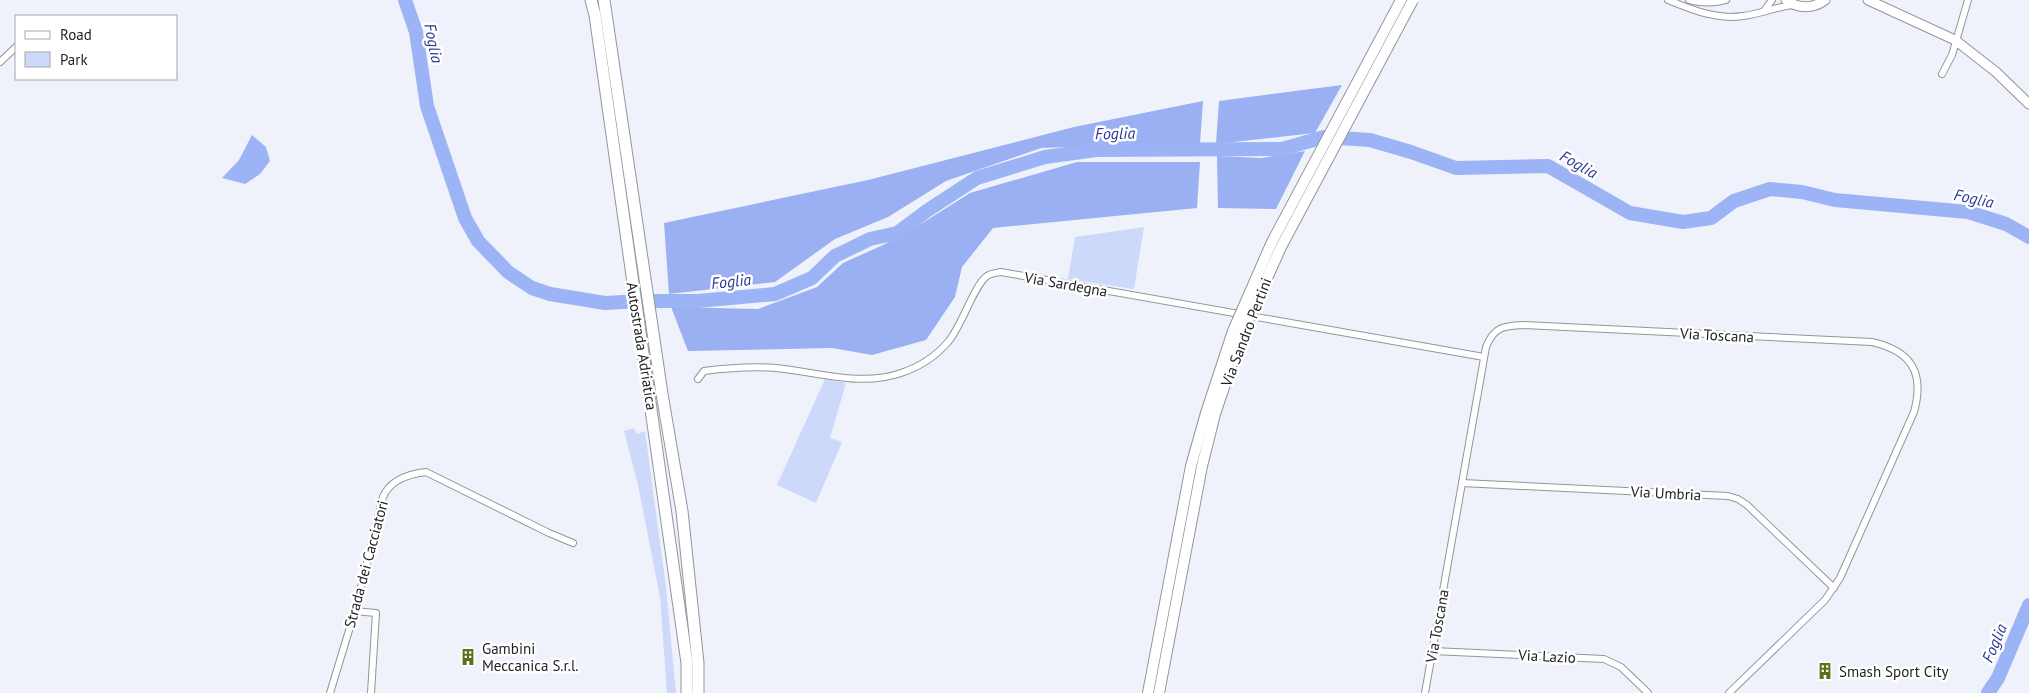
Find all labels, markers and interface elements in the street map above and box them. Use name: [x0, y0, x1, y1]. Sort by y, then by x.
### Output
legend: [15, 15, 178, 80]
water label: Foglia: [420, 21, 448, 65]
text: Road: [60, 25, 92, 44]
text: Park: [60, 50, 88, 69]
water label: Foglia: [1095, 123, 1135, 143]
water label: Foglia: [1557, 146, 1602, 183]
water label: Foglia: [1952, 184, 1996, 212]
street label: Via Sardegna: [1022, 267, 1109, 301]
water label: Foglia: [710, 269, 752, 293]
street label: Via Sandro Pertini: [1216, 275, 1276, 390]
street label: Autostrada Adriatica: [622, 281, 662, 411]
street label: Via Toscana: [1678, 324, 1755, 346]
street label: Via Umbria: [1629, 482, 1702, 504]
street label: Strada dei Cacciatori: [340, 498, 392, 630]
street label: Via Toscana: [1421, 588, 1453, 665]
water label: Foglia: [1977, 620, 2011, 665]
place label: Gambini Meccanica S.r.l.: [482, 639, 579, 675]
street label: Via Lazio: [1517, 645, 1576, 667]
building icon: Gambini Meccanica S.r.l.: [458, 647, 478, 667]
building icon: Smash Sport City: [1815, 661, 1835, 681]
place label: Smash Sport City: [1839, 662, 1949, 681]

